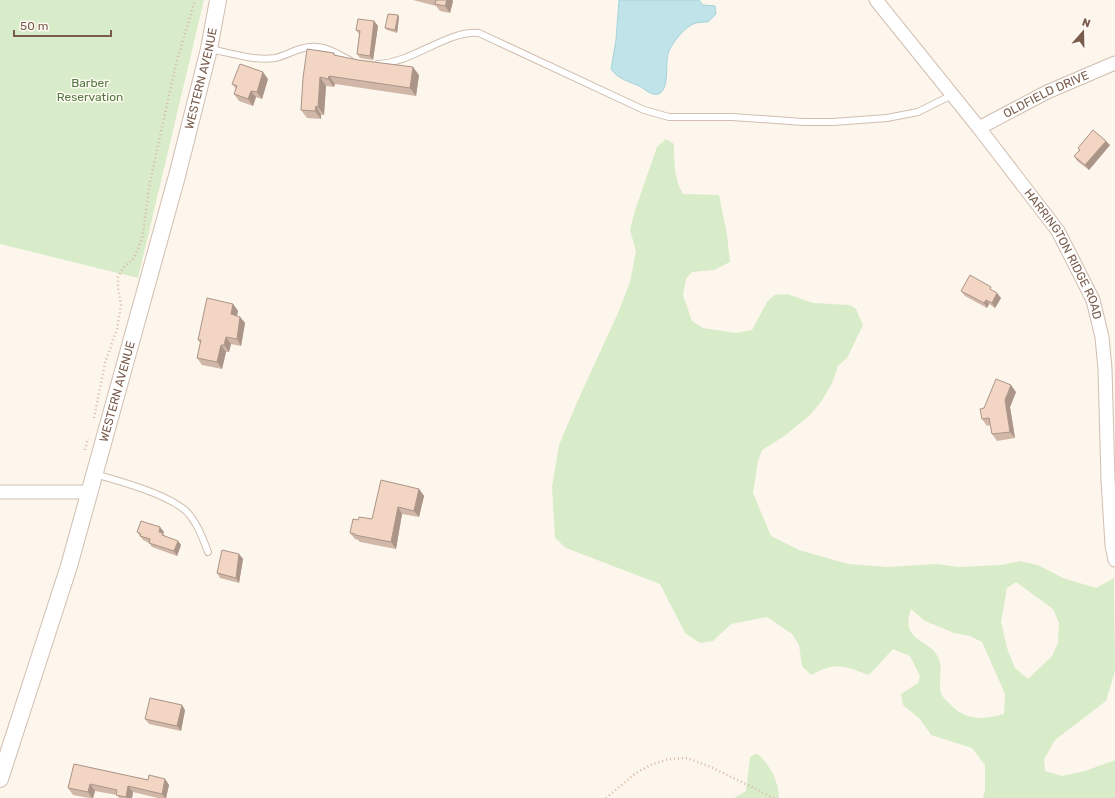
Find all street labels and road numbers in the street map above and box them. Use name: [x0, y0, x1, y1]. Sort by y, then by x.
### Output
street label: WESTERN AVENUE: [182, 27, 220, 131]
street label: OLDFIELD DRIVE: [1001, 68, 1091, 121]
street label: HARRINGTON RIDGE ROAD: [1021, 186, 1104, 321]
street label: WESTERN AVENUE: [97, 339, 138, 443]

